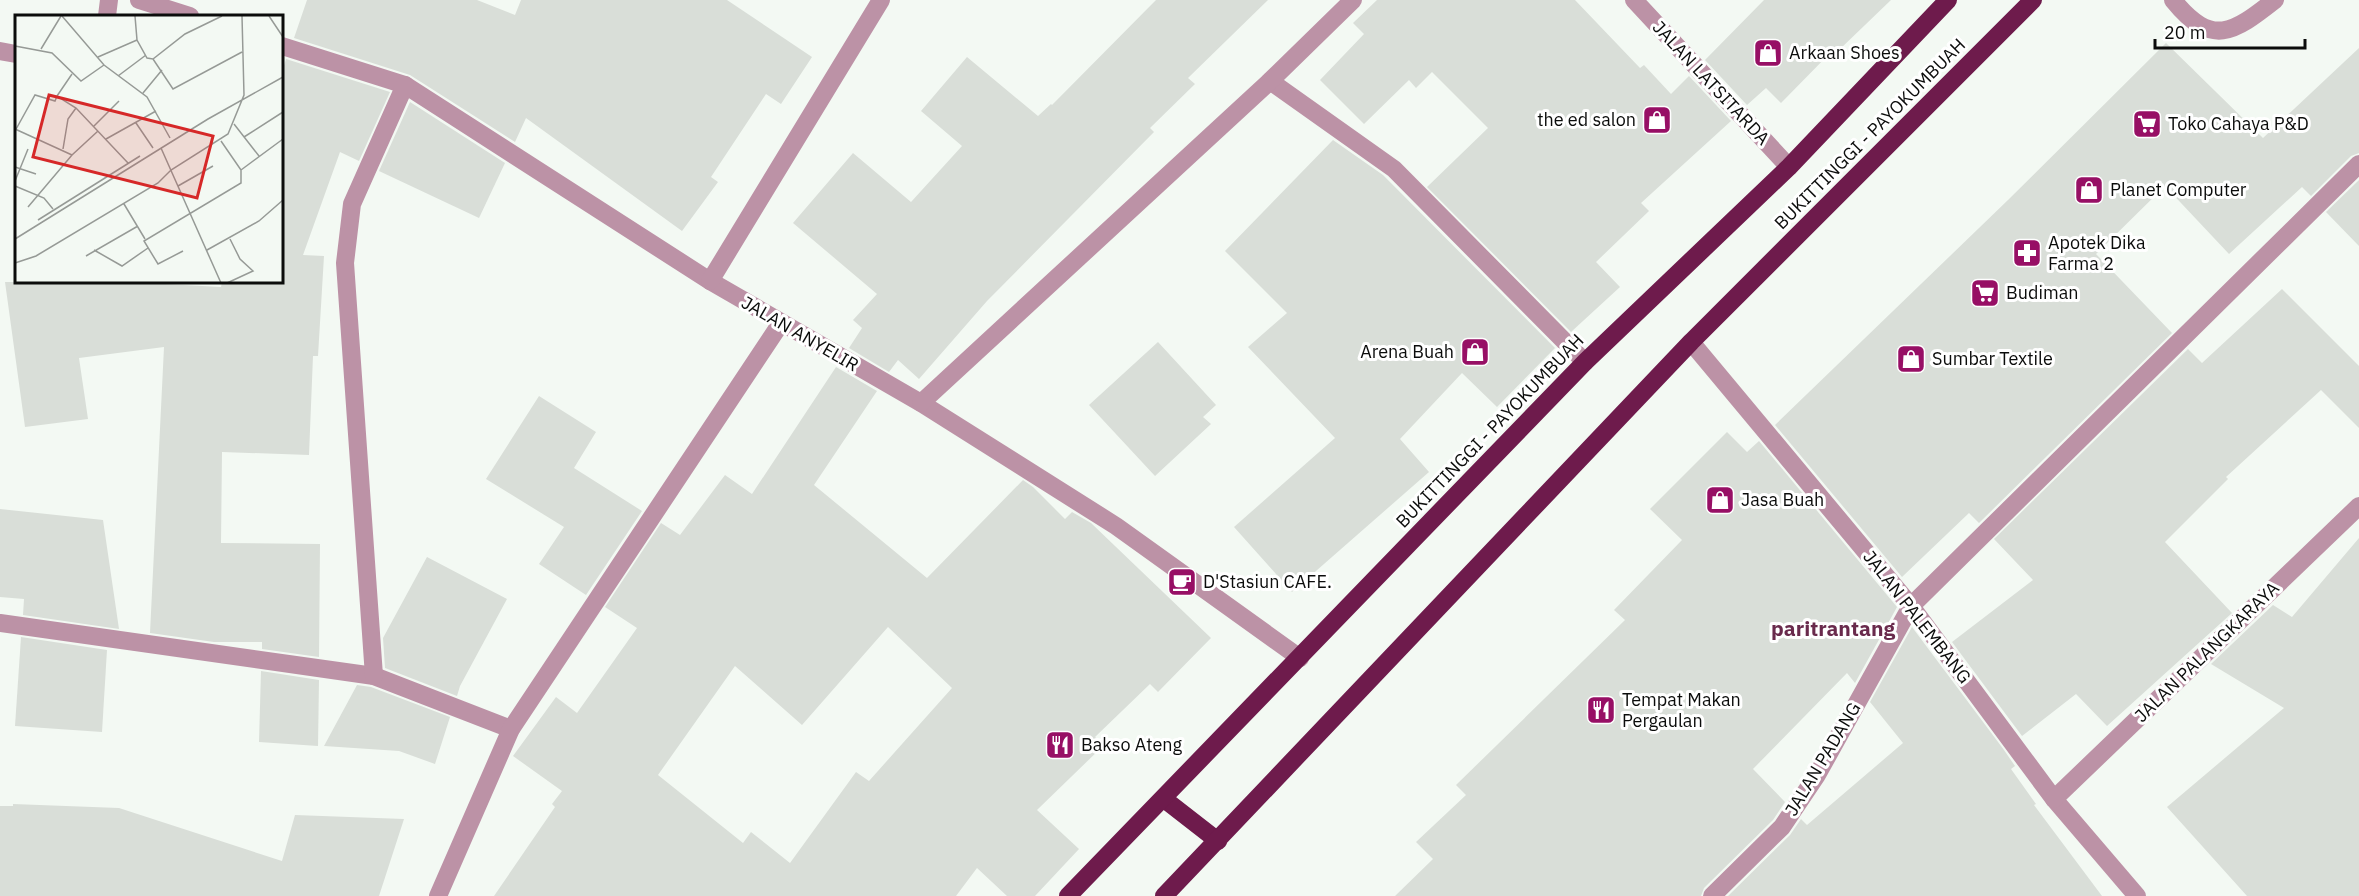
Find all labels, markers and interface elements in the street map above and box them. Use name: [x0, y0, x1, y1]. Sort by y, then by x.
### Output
scale bar: [2155, 12, 2305, 50]
inset map: [15, 15, 284, 284]
street label: JALAN LATSITARDA: [1648, 16, 1775, 150]
text: 20 m: [2164, 21, 2206, 44]
street label: BUKITTINGGI - PAYOKUMBUAH: [1769, 33, 1970, 234]
shop icon: Arkaan Shoes: [1752, 37, 1784, 69]
place label: Arkaan Shoes: [1789, 41, 1900, 64]
shop icon: the ed salon: [1641, 104, 1673, 136]
place label: the ed salon: [1537, 108, 1636, 131]
supermarket icon: Toko Cahaya P&D: [2131, 108, 2163, 140]
place label: Toko Cahaya P&D: [2168, 112, 2309, 135]
shop icon: Planet Computer: [2073, 174, 2105, 206]
place label: Planet Computer: [2110, 178, 2247, 201]
place label: Apotek Dika Farma 2: [2048, 231, 2146, 275]
pharmacy icon: Apotek Dika Farma 2: [2011, 237, 2043, 269]
supermarket icon: Budiman: [1969, 277, 2001, 309]
place label: Budiman: [2006, 281, 2078, 304]
street label: JALAN ANYELIR: [737, 291, 863, 376]
street label: BUKITTINGGI - PAYOKUMBUAH: [1391, 329, 1589, 532]
shop icon: Arena Buah: [1459, 336, 1491, 368]
place label: Arena Buah: [1360, 340, 1454, 363]
shop icon: Sumbar Textile: [1895, 343, 1927, 375]
place label: Sumbar Textile: [1932, 347, 2053, 370]
shop icon: Jasa Buah: [1704, 484, 1736, 516]
place label: Jasa Buah: [1741, 488, 1824, 511]
street label: JALAN PALEMBANG: [1858, 546, 1977, 688]
cafe icon: D'Stasiun CAFE.: [1166, 566, 1198, 598]
place label: D'Stasiun CAFE.: [1203, 570, 1332, 593]
street label: JALAN PALANGKARAYA: [2129, 576, 2284, 727]
district label: paritrantang: [1771, 614, 1895, 642]
place label: Tempat Makan Pergaulan: [1622, 688, 1741, 732]
restaurant icon: Tempat Makan Pergaulan: [1585, 694, 1617, 726]
street label: JALAN PADANG: [1780, 698, 1866, 820]
restaurant icon: Bakso Ateng: [1044, 729, 1076, 761]
place label: Bakso Ateng: [1081, 733, 1183, 756]

